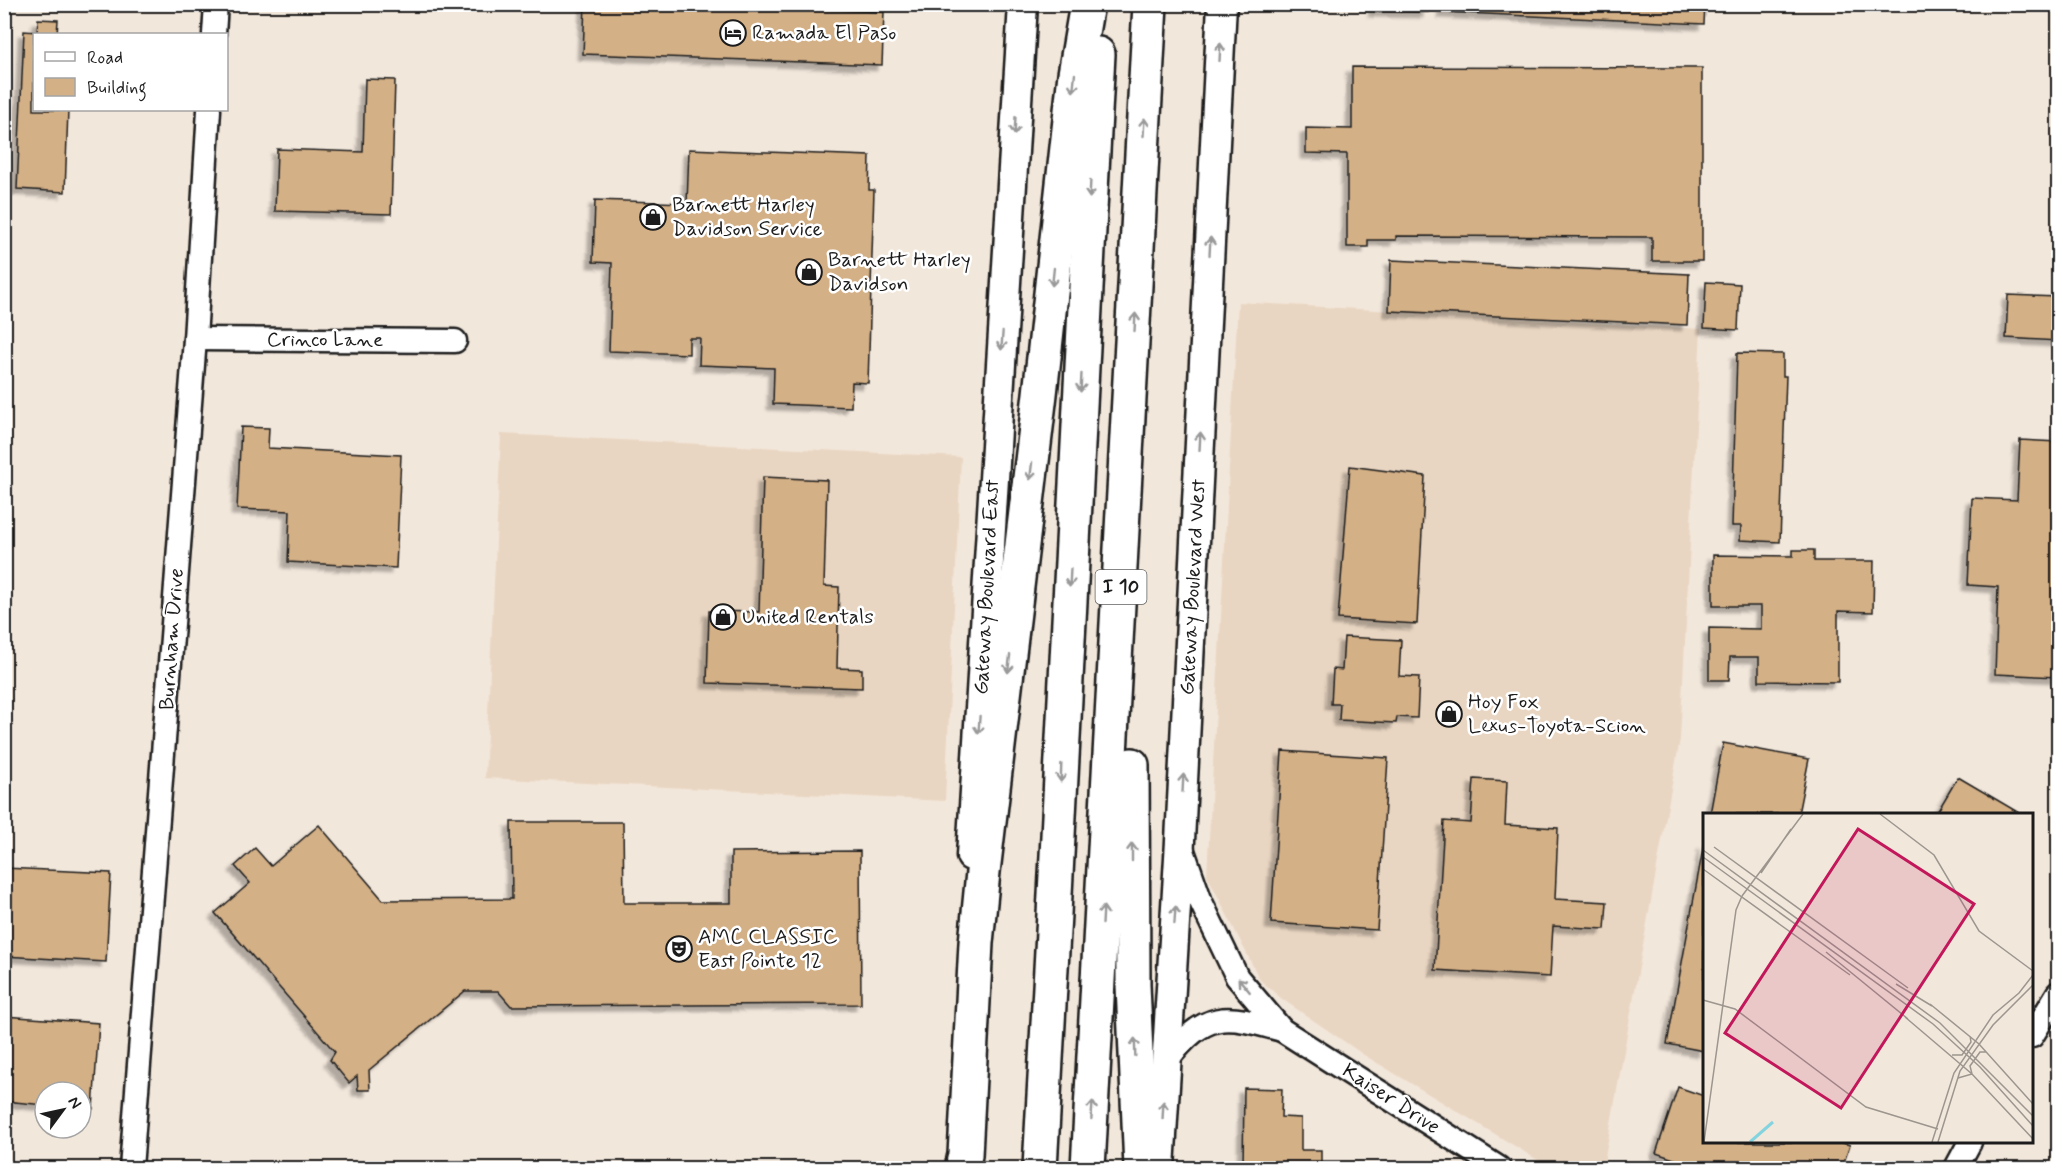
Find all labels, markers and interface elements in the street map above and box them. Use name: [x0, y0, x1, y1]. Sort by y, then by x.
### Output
hotel icon: Ramada El Paso: [718, 18, 748, 48]
place label: Ramada El Paso: [752, 19, 896, 47]
legend: [33, 33, 228, 111]
one-way arrow: [1214, 42, 1225, 62]
text: Road: [87, 46, 123, 70]
one-way arrow: [1068, 72, 1079, 92]
text: Building: [87, 76, 147, 102]
one-way arrow: [1010, 115, 1021, 135]
one-way arrow: [1139, 118, 1150, 138]
one-way arrow: [1084, 178, 1095, 198]
place label: Barnett Harley Davidson Service: [672, 191, 822, 243]
shop icon: Barnett Harley Davidson Service: [638, 202, 668, 232]
one-way arrow: [1205, 237, 1216, 257]
place label: Barnett Harley Davidson: [828, 246, 971, 298]
shop icon: Barnett Harley Davidson: [794, 257, 824, 287]
one-way arrow: [1047, 266, 1058, 286]
one-way arrow: [1129, 313, 1140, 333]
street label: Crinco Lane: [267, 326, 383, 354]
one-way arrow: [996, 331, 1007, 351]
one-way arrow: [1075, 373, 1086, 393]
one-way arrow: [1195, 432, 1206, 452]
one-way arrow: [1026, 460, 1037, 480]
street label: Gateway Boulevard East: [967, 478, 1007, 695]
street label: Gateway Boulevard West: [1173, 478, 1213, 696]
street label: Burnham Drive: [153, 567, 191, 711]
one-way arrow: [1065, 568, 1076, 588]
road number: I 10: [1096, 570, 1146, 604]
shop icon: United Rentals: [708, 602, 738, 632]
place label: United Rentals: [742, 603, 874, 631]
one-way arrow: [1003, 654, 1014, 674]
place label: Hoy Fox Lexus-Toyota-Scion: [1468, 688, 1646, 740]
shop icon: Hoy Fox Lexus-Toyota-Scion: [1434, 699, 1464, 729]
one-way arrow: [973, 714, 984, 734]
one-way arrow: [1056, 762, 1067, 782]
one-way arrow: [1178, 773, 1189, 793]
inset map: [1703, 813, 2033, 1143]
one-way arrow: [1126, 843, 1138, 863]
one-way arrow: [1098, 906, 1109, 926]
one-way arrow: [1170, 906, 1181, 926]
place label: AMC CLASSIC East Pointe 12: [698, 923, 838, 975]
theatre icon: AMC CLASSIC East Pointe 12: [664, 934, 694, 964]
one-way arrow: [1237, 978, 1251, 993]
one-way arrow: [1130, 1038, 1141, 1058]
street label: Kaiser Drive: [1337, 1057, 1445, 1141]
north arrow: [33, 1080, 93, 1140]
text: N: [63, 1092, 86, 1113]
one-way arrow: [1087, 1101, 1098, 1121]
one-way arrow: [1158, 1101, 1169, 1121]

